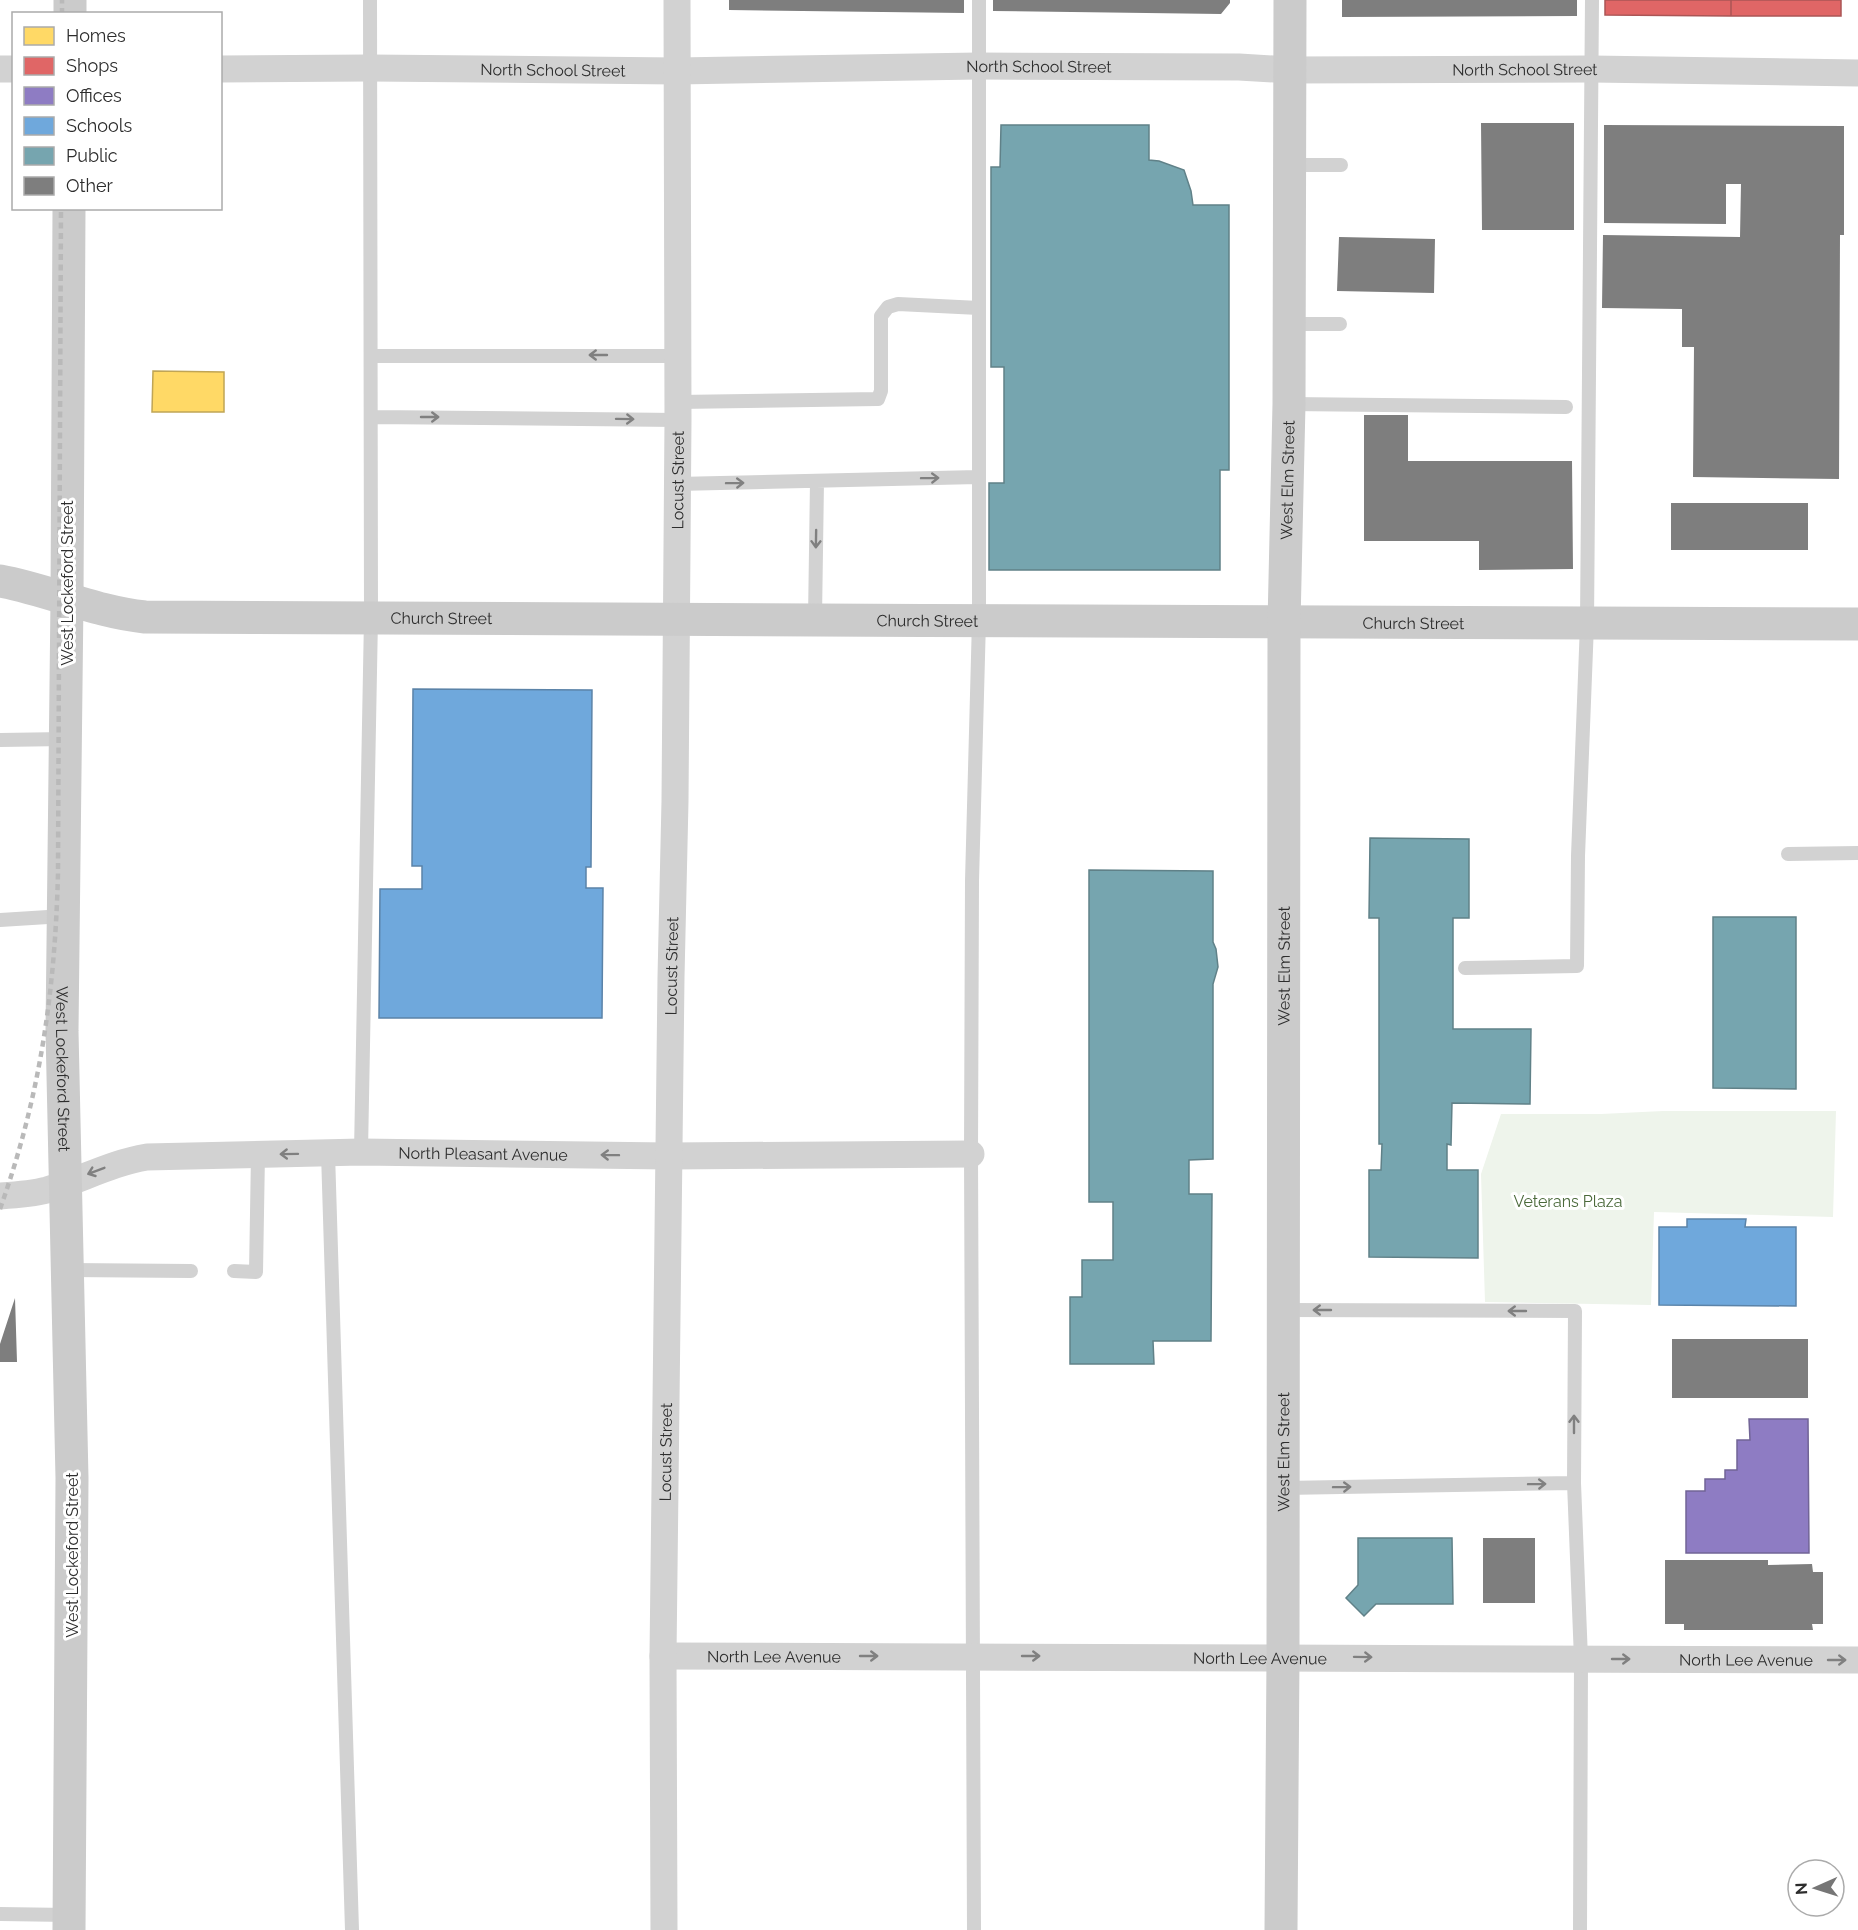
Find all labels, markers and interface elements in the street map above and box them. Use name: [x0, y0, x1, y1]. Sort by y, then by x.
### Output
legend: [12, 12, 222, 210]
text: Homes: [66, 25, 126, 46]
text: Shops: [66, 55, 118, 76]
street label: North School Street: [966, 56, 1112, 76]
street label: North School Street: [1452, 59, 1598, 79]
street label: North School Street: [480, 60, 626, 80]
text: Offices: [66, 85, 122, 106]
text: Schools: [66, 115, 133, 136]
text: Public: [66, 145, 118, 166]
text: Other: [66, 175, 114, 196]
one-way arrow: [589, 349, 609, 361]
one-way arrow: [419, 411, 439, 423]
one-way arrow: [614, 414, 634, 425]
street label: West Elm Street: [1276, 419, 1298, 540]
street label: Locust Street: [668, 430, 687, 529]
one-way arrow: [920, 472, 940, 484]
one-way arrow: [725, 477, 745, 488]
street label: West Lockeford Street: [58, 500, 77, 666]
one-way arrow: [810, 529, 822, 549]
street label: Church Street: [390, 608, 493, 628]
street label: Church Street: [876, 611, 979, 630]
street label: Church Street: [1362, 613, 1465, 633]
street label: West Elm Street: [1274, 906, 1293, 1026]
street label: Locust Street: [661, 916, 682, 1015]
street label: West Lockeford Street: [52, 986, 74, 1153]
street label: North Pleasant Avenue: [398, 1143, 568, 1164]
one-way arrow: [280, 1148, 300, 1159]
one-way arrow: [601, 1149, 621, 1161]
one-way arrow: [87, 1167, 106, 1178]
park label: Veterans Plaza: [1514, 1192, 1622, 1211]
one-way arrow: [1312, 1304, 1332, 1316]
one-way arrow: [1507, 1305, 1527, 1317]
street label: West Elm Street: [1274, 1392, 1293, 1512]
street label: Locust Street: [655, 1402, 675, 1501]
one-way arrow: [1569, 1415, 1580, 1435]
street label: West Lockeford Street: [63, 1472, 82, 1638]
one-way arrow: [1527, 1478, 1547, 1489]
one-way arrow: [1332, 1481, 1352, 1493]
street label: North Lee Avenue: [707, 1647, 841, 1666]
street label: North Lee Avenue: [1193, 1648, 1327, 1668]
one-way arrow: [858, 1650, 878, 1662]
one-way arrow: [1020, 1650, 1040, 1662]
street label: North Lee Avenue: [1679, 1650, 1813, 1669]
one-way arrow: [1352, 1651, 1372, 1663]
one-way arrow: [1610, 1654, 1630, 1665]
one-way arrow: [1826, 1654, 1846, 1666]
north arrow: [1786, 1858, 1846, 1918]
text: N: [1792, 1882, 1811, 1895]

